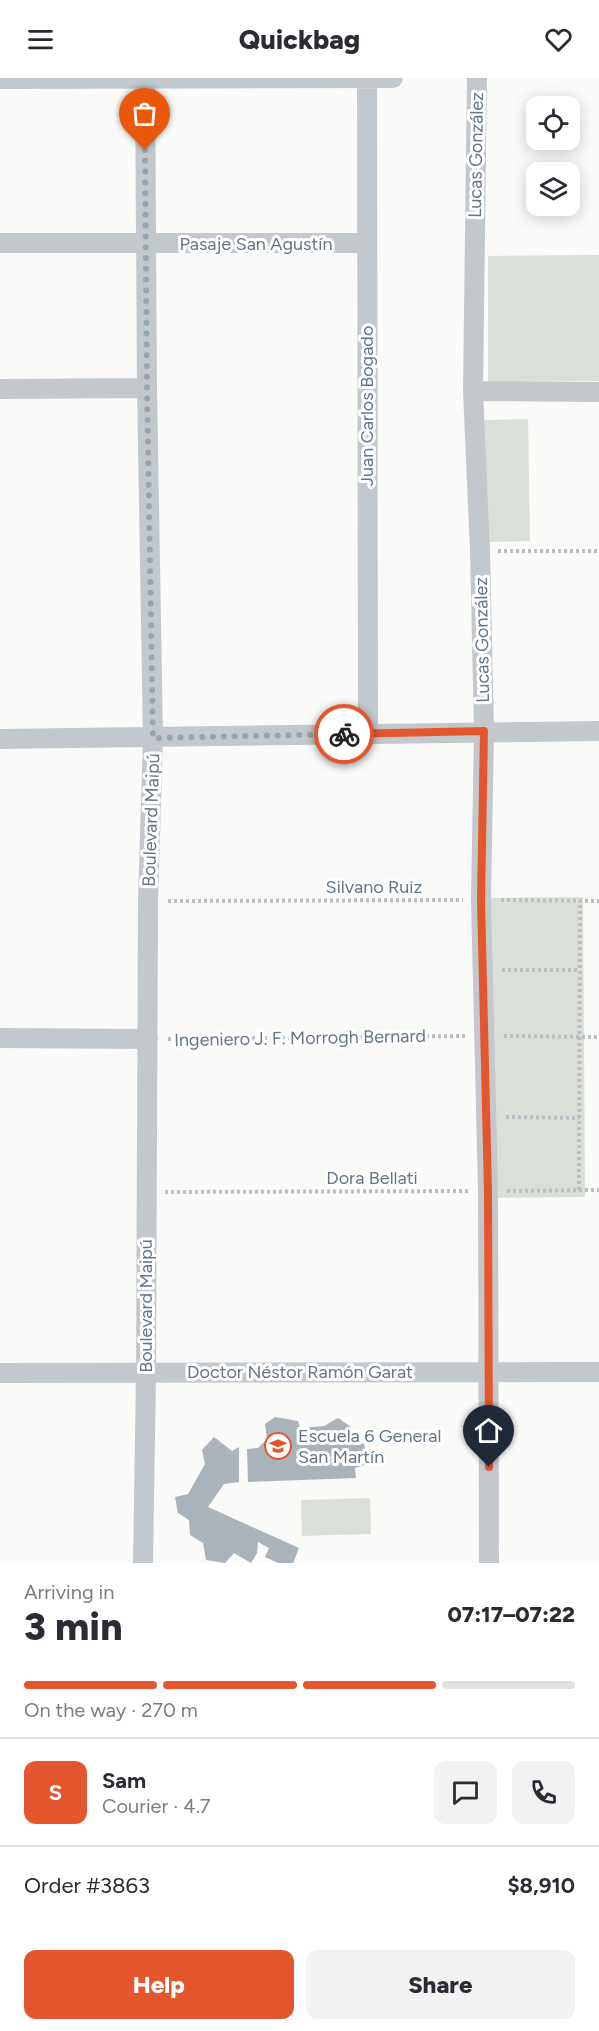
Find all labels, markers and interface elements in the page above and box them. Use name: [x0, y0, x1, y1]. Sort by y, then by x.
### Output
icon: menu: [24, 23, 57, 56]
text: Quickbag: [239, 23, 360, 56]
icon: heart: [542, 23, 575, 56]
pin: [119, 88, 170, 150]
street label: Lucas González: [464, 92, 488, 218]
map controls: [526, 96, 580, 216]
button: locate: [526, 96, 580, 150]
icon: bag: [128, 97, 161, 130]
button: layers: [526, 162, 580, 216]
street label: Pasaje San Agustín: [180, 233, 332, 255]
street label: Juan Carlos Bogado: [356, 326, 378, 486]
street label: Lucas González: [470, 577, 494, 703]
courier: [314, 704, 374, 764]
icon: bike: [328, 718, 361, 751]
street label: Boulevard Maipú: [138, 753, 164, 887]
street label: Silvano Ruiz: [326, 876, 423, 898]
street label: Ingeniero J. F. Morrogh Bernard: [174, 1025, 426, 1051]
street label: Dora Bellati: [326, 1167, 418, 1189]
street label: Boulevard Maipú: [135, 1239, 157, 1373]
street label: Doctor Néstor Ramón Garat: [187, 1361, 413, 1383]
pin: [463, 1405, 514, 1467]
icon: home: [472, 1414, 505, 1447]
place label: Escuela 6 General San Martín: [298, 1425, 441, 1468]
school or university icon: Escuela 6 General San Martín: [263, 1431, 293, 1461]
text: Arriving in: [24, 1580, 114, 1604]
text: 07:17–07:22: [447, 1601, 575, 1628]
text: 3 min: [24, 1603, 122, 1650]
text: On the way · 270 m: [24, 1698, 198, 1722]
button: chat: [434, 1761, 497, 1824]
button: phone: [512, 1761, 575, 1824]
text: Sam: [102, 1767, 146, 1794]
text: S: [49, 1779, 62, 1806]
text: Courier · 4.7: [102, 1794, 211, 1818]
text: Order #3863: [24, 1872, 150, 1899]
text: $8,910: [507, 1872, 575, 1899]
button: Help: [24, 1950, 294, 2019]
button: Share: [306, 1950, 575, 2019]

